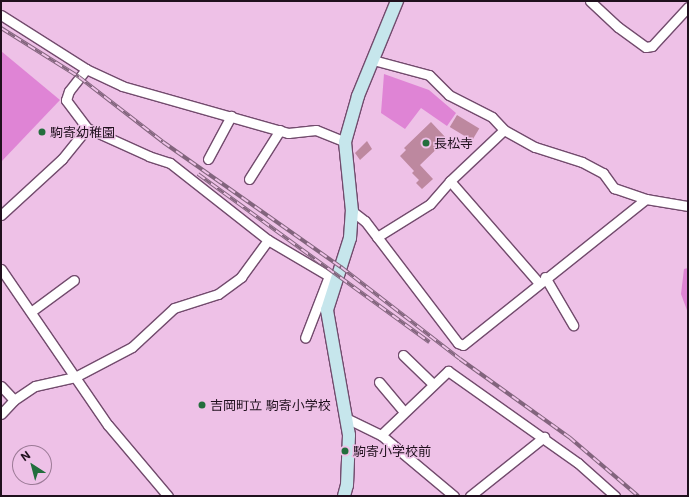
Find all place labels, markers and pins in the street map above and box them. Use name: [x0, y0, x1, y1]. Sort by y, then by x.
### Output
place label: 駒寄幼稚園: [50, 124, 115, 140]
marker: 駒寄幼稚園: [37, 127, 47, 137]
place label: 長松寺: [434, 135, 473, 151]
marker: 長松寺: [421, 138, 431, 148]
place label: 吉岡町立 駒寄小学校: [210, 397, 331, 413]
marker: 吉岡町立 駒寄小学校: [197, 400, 207, 410]
place label: 駒寄小学校前: [353, 443, 431, 459]
marker: 駒寄小学校前: [340, 446, 350, 456]

